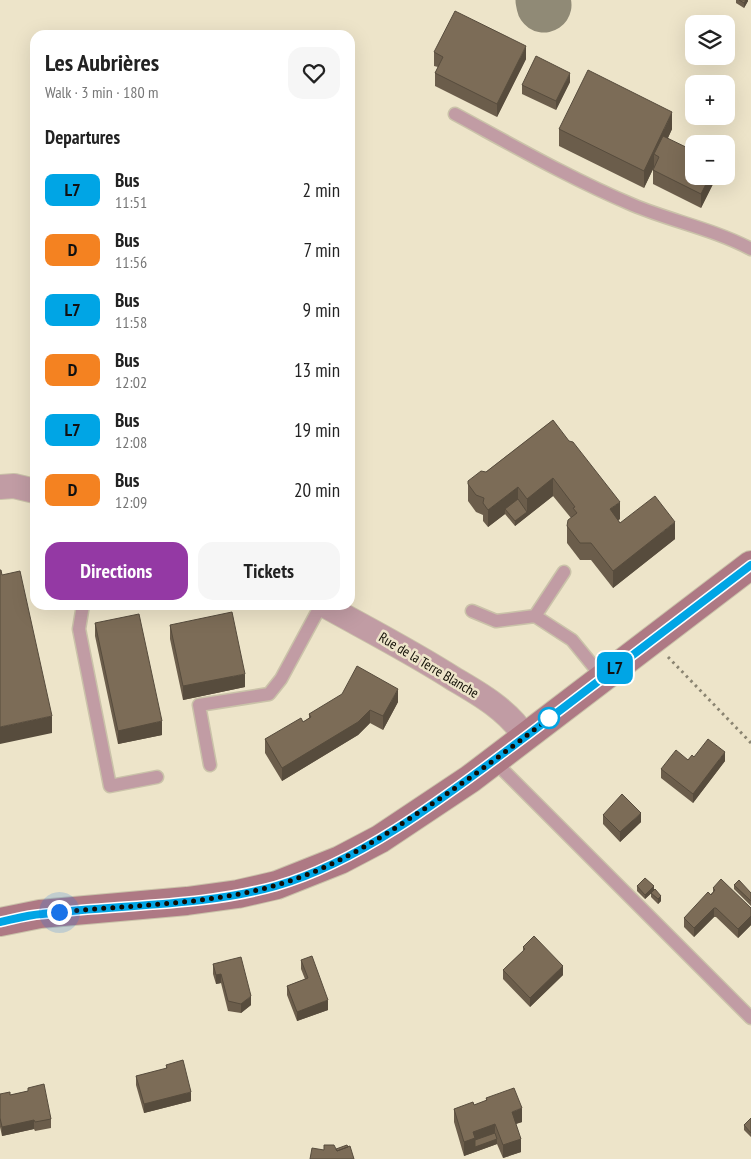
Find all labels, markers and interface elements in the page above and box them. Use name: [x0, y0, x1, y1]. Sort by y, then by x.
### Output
map controls: [685, 15, 735, 185]
button: layers: [685, 15, 735, 65]
text: Les Aubrières: [45, 47, 159, 78]
button: heart: [288, 47, 340, 99]
button: +: [685, 75, 735, 125]
text: Walk · 3 min · 180 m: [45, 82, 158, 102]
text: Departures: [45, 125, 120, 149]
button: −: [685, 135, 735, 185]
text: Bus: [115, 168, 139, 192]
text: L7: [64, 178, 81, 201]
text: 2 min: [303, 178, 340, 202]
text: 11:51: [115, 192, 147, 212]
text: Bus: [115, 228, 139, 252]
text: D: [68, 238, 77, 261]
text: 7 min: [303, 238, 340, 262]
text: 11:56: [115, 252, 147, 272]
text: Bus: [115, 288, 139, 312]
text: L7: [64, 298, 81, 321]
text: 9 min: [303, 298, 340, 322]
text: 11:58: [115, 312, 147, 332]
text: Bus: [115, 348, 139, 372]
text: D: [68, 358, 77, 381]
text: 13 min: [294, 358, 340, 382]
text: 12:02: [115, 372, 147, 392]
text: Bus: [115, 408, 139, 432]
text: L7: [64, 418, 81, 441]
text: 19 min: [294, 418, 340, 442]
text: 12:08: [115, 432, 147, 452]
text: Bus: [115, 468, 139, 492]
text: D: [68, 478, 77, 501]
text: 20 min: [294, 478, 340, 502]
text: 12:09: [115, 492, 147, 512]
button: Directions: [45, 542, 188, 600]
button: Tickets: [198, 542, 340, 600]
street label: Rue de la Terre Blanche: [376, 628, 482, 702]
line badge: L7: [592, 652, 638, 684]
text: L7: [607, 656, 623, 679]
unlabelled marker: [538, 707, 560, 729]
your location: [47, 900, 72, 925]

